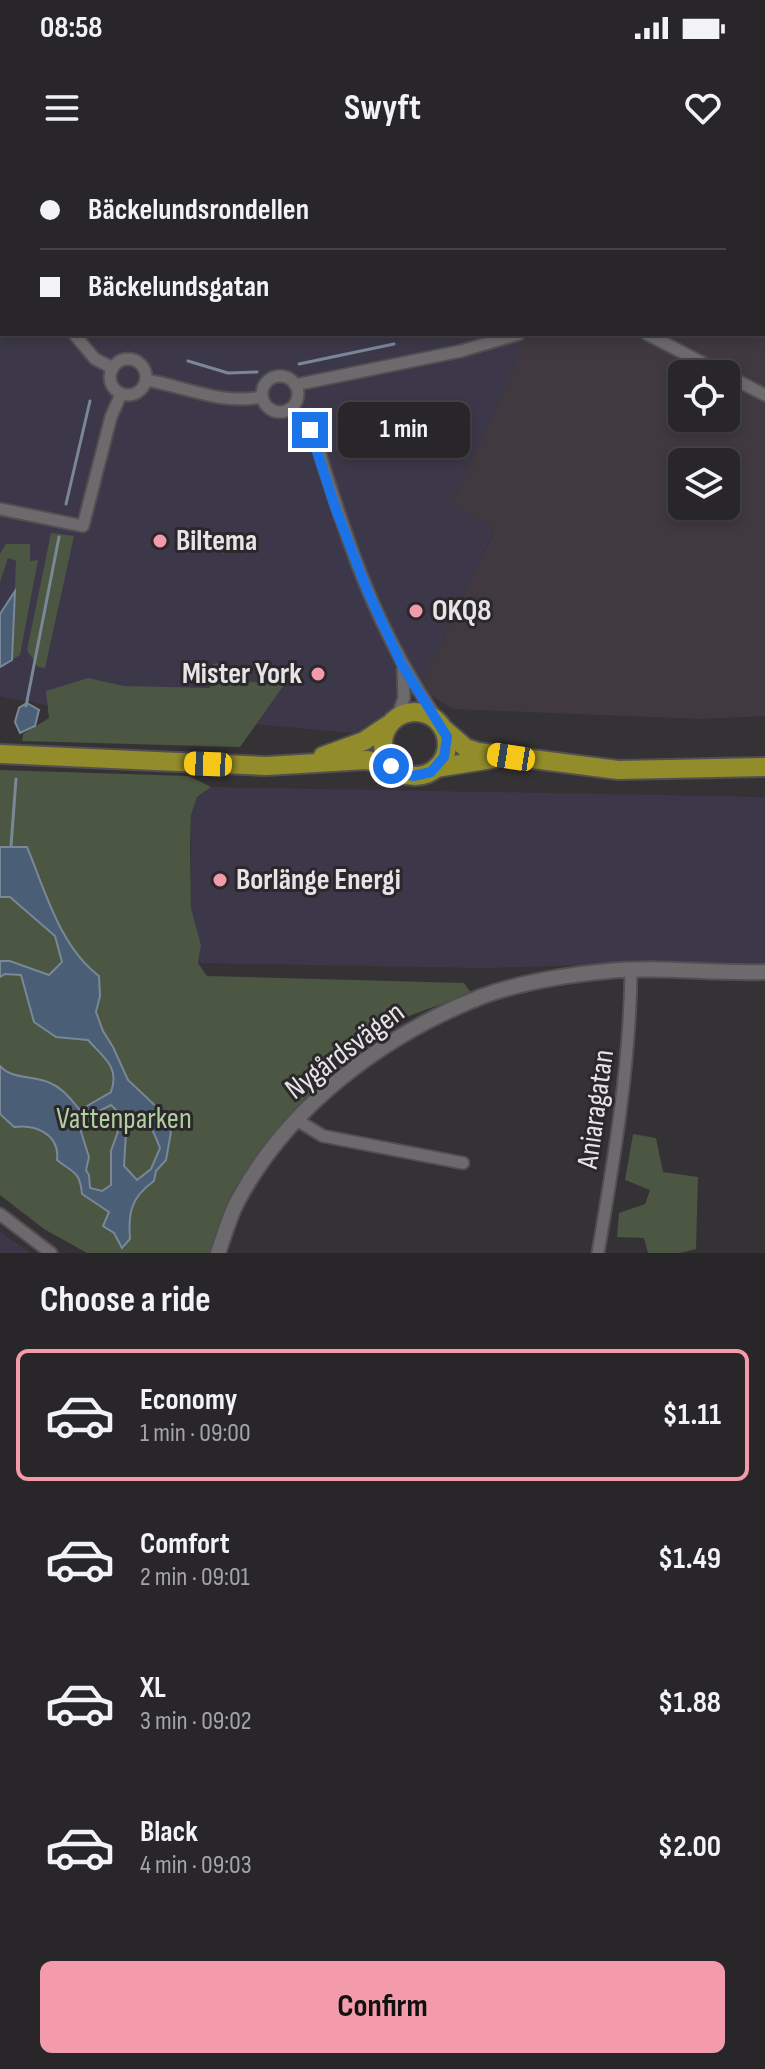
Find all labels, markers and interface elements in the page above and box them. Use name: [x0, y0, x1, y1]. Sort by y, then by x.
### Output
text: 08:58: [40, 10, 102, 46]
icon: menu: [40, 86, 84, 130]
icon: heart: [681, 86, 725, 130]
text: Swyft: [344, 87, 421, 130]
text: Bäckelundsrondellen: [88, 192, 309, 228]
text: Bäckelundsgatan: [88, 269, 269, 305]
map controls: [668, 360, 740, 520]
button: locate: [668, 360, 740, 432]
callout: 1 min: [338, 402, 470, 458]
route end: [292, 412, 328, 448]
text: 1 min: [380, 414, 428, 445]
button: layers: [668, 448, 740, 520]
place label: Biltema: [176, 523, 257, 559]
marker: Biltema: [151, 532, 169, 550]
place label: OKQ8: [432, 593, 491, 629]
marker: OKQ8: [407, 602, 425, 620]
place label: Mister York: [182, 656, 302, 692]
marker: Mister York: [309, 665, 327, 683]
car: [485, 741, 537, 773]
route start: [373, 748, 409, 784]
car: [184, 751, 232, 777]
place label: Borlänge Energi: [236, 862, 401, 898]
marker: Borlänge Energi: [211, 871, 229, 889]
street label: Nygårdsvägen: [278, 994, 412, 1108]
street label: Aniaragatan: [570, 1047, 622, 1172]
park label: Vattenparken: [56, 1101, 192, 1137]
text: Choose a ride: [40, 1279, 211, 1322]
icon: car: [44, 1379, 116, 1451]
text: Economy: [140, 1382, 237, 1418]
text: $1.11: [663, 1397, 721, 1433]
text: 1 min · 09:00: [140, 1418, 251, 1449]
icon: car: [44, 1523, 116, 1595]
text: Comfort: [140, 1526, 230, 1562]
text: $1.49: [658, 1541, 721, 1577]
text: 2 min · 09:01: [140, 1562, 250, 1593]
icon: car: [44, 1667, 116, 1739]
text: XL: [140, 1670, 166, 1706]
text: $1.88: [658, 1685, 721, 1721]
text: 3 min · 09:02: [140, 1706, 251, 1737]
icon: car: [44, 1811, 116, 1883]
text: Black: [140, 1814, 198, 1850]
text: $2.00: [658, 1829, 721, 1865]
text: 4 min · 09:03: [140, 1850, 252, 1881]
button: Confirm: [40, 1961, 725, 2053]

